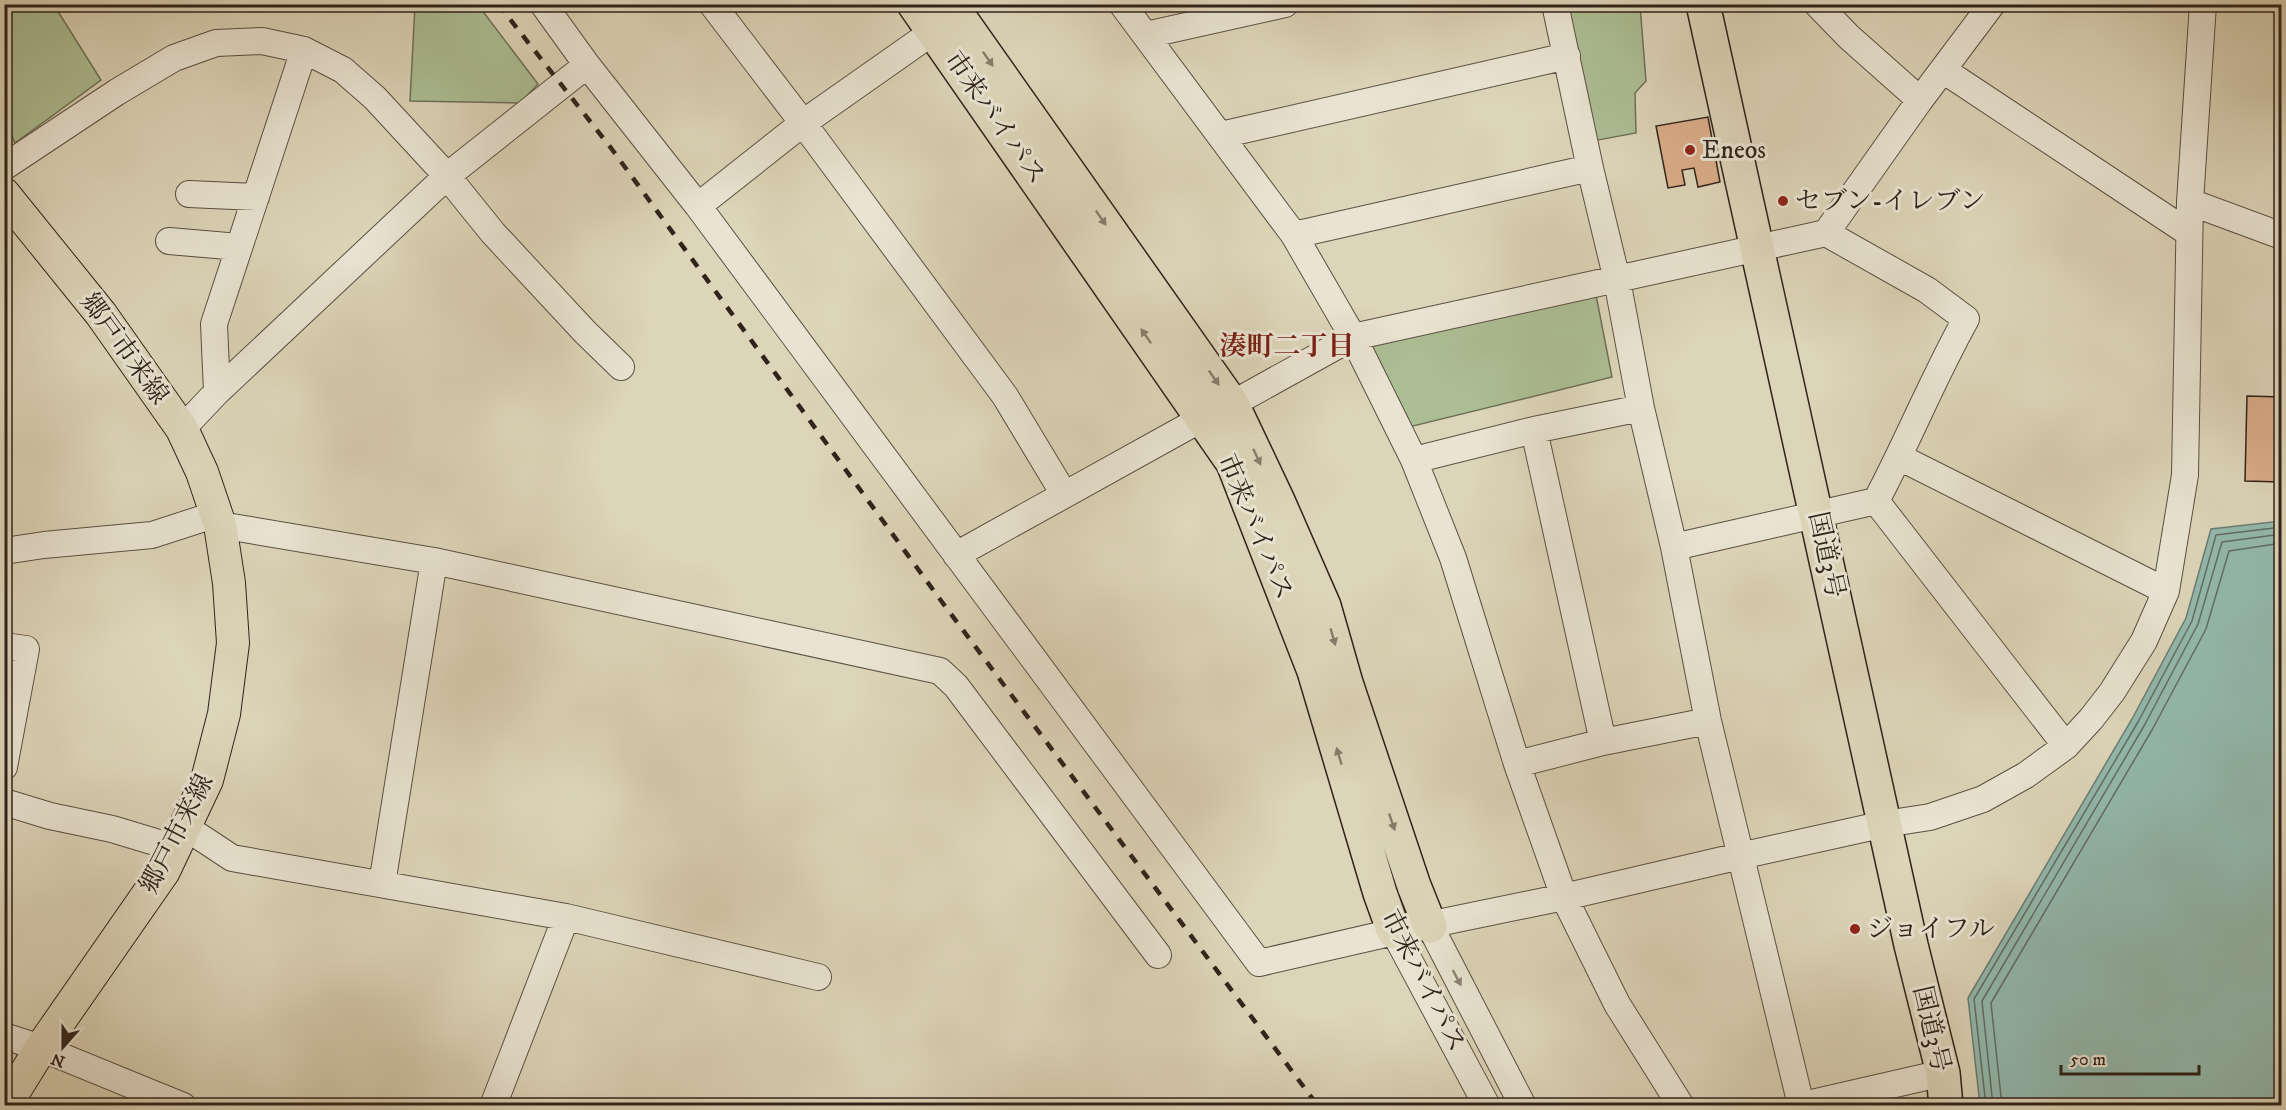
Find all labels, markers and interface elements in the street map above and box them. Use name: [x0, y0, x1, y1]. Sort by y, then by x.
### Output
street label: 市来バイパス: [937, 45, 1053, 191]
one-way arrow: [982, 51, 993, 67]
place label: Eneos: [1702, 134, 1766, 167]
marker: Eneos: [1683, 143, 1697, 157]
place label: セブン-イレブン: [1795, 185, 1985, 218]
marker: セブン-イレブン: [1776, 194, 1790, 208]
one-way arrow: [1095, 210, 1107, 226]
street label: 郷戸市来線: [72, 287, 176, 411]
one-way arrow: [1140, 328, 1152, 344]
district label: 湊町二丁目: [1220, 330, 1355, 364]
one-way arrow: [1207, 370, 1219, 385]
street label: 市来バイパス: [1209, 449, 1301, 605]
one-way arrow: [1253, 449, 1262, 466]
street label: 国道3号: [1801, 509, 1851, 601]
one-way arrow: [1329, 628, 1338, 646]
one-way arrow: [1334, 747, 1343, 765]
street label: 郷戸市来線: [133, 769, 221, 899]
one-way arrow: [1388, 813, 1398, 831]
street label: 市来バイパス: [1373, 904, 1473, 1058]
place label: ジョイフル: [1867, 913, 1995, 946]
marker: ジョイフル: [1848, 922, 1862, 936]
one-way arrow: [1452, 970, 1462, 987]
street label: 国道3号: [1905, 983, 1957, 1075]
north arrow: [33, 1017, 93, 1077]
scale bar: [2061, 1038, 2199, 1076]
text: N: [48, 1048, 68, 1072]
text: 50 m: [2070, 1049, 2106, 1071]

